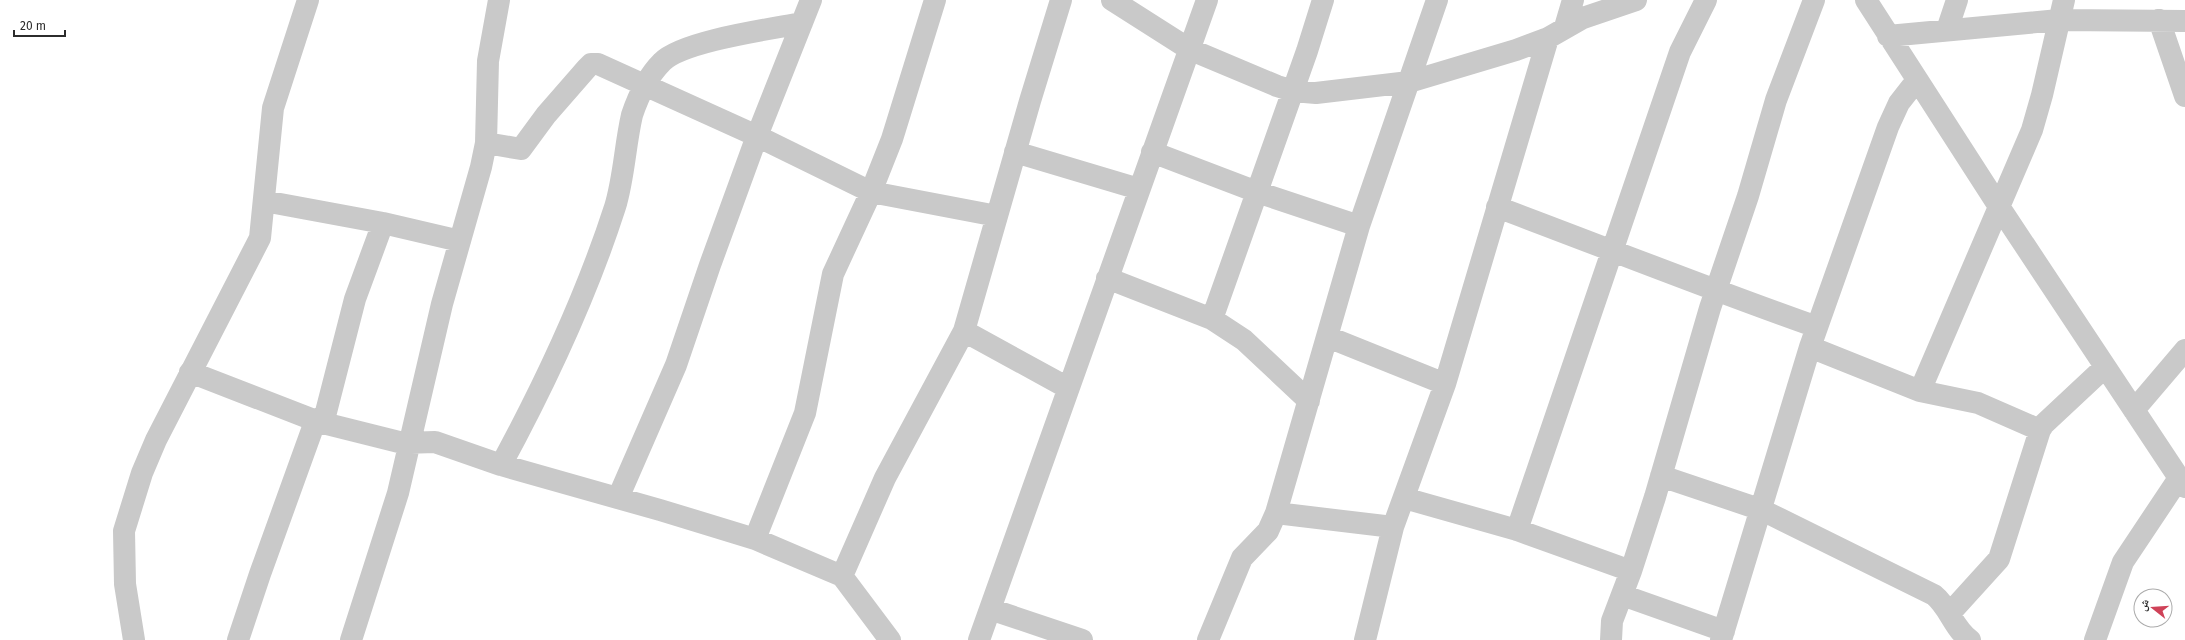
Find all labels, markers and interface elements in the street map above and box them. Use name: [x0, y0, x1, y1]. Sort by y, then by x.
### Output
scale bar: [14, 12, 65, 38]
text: 20 m: [20, 19, 46, 33]
north arrow: [2133, 588, 2173, 628]
text: ش: [2136, 597, 2153, 613]

